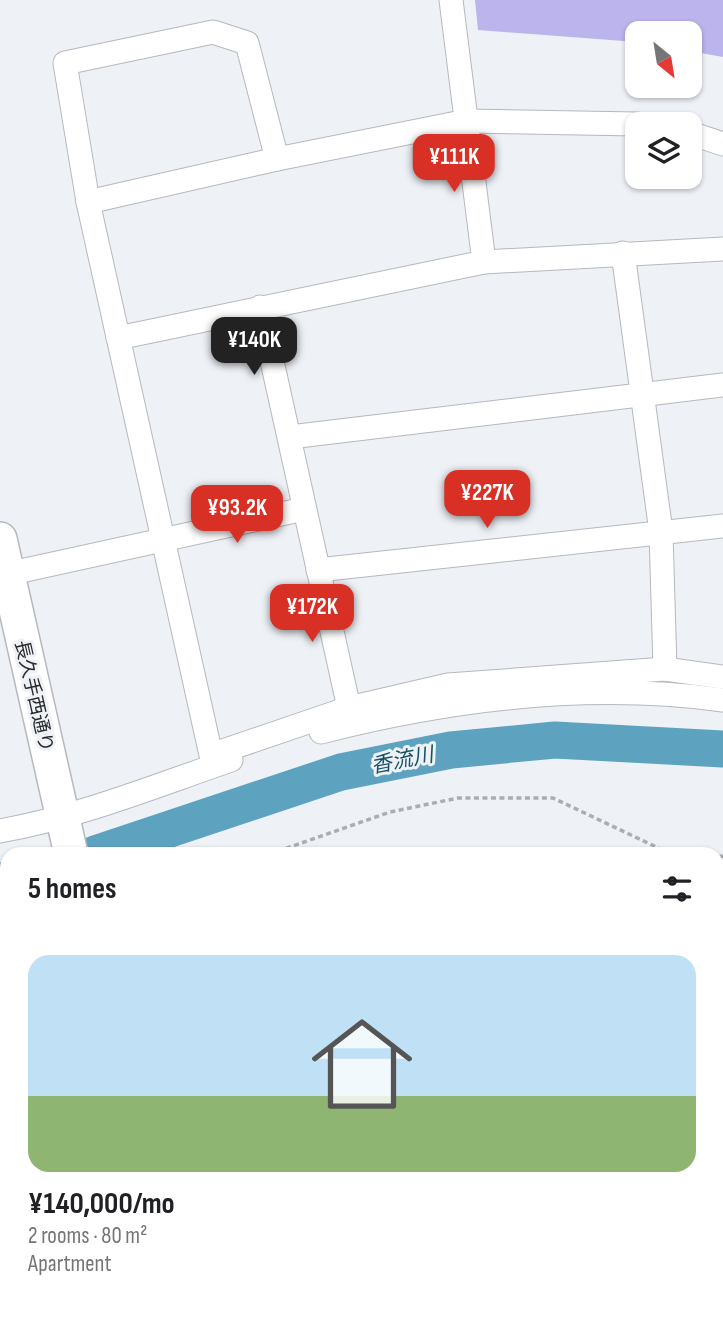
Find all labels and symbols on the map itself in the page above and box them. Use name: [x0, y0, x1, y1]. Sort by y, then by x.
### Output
north arrow: [625, 21, 702, 98]
pin: ¥111K: [405, 134, 503, 194]
pin: ¥140K: [205, 318, 303, 377]
pin: ¥227K: [438, 470, 536, 530]
pin: ¥93.2K: [180, 486, 294, 545]
pin: ¥172K: [263, 584, 361, 644]
street label: 長久手西通り: [10, 638, 58, 754]
water label: 香流川: [369, 742, 437, 779]

